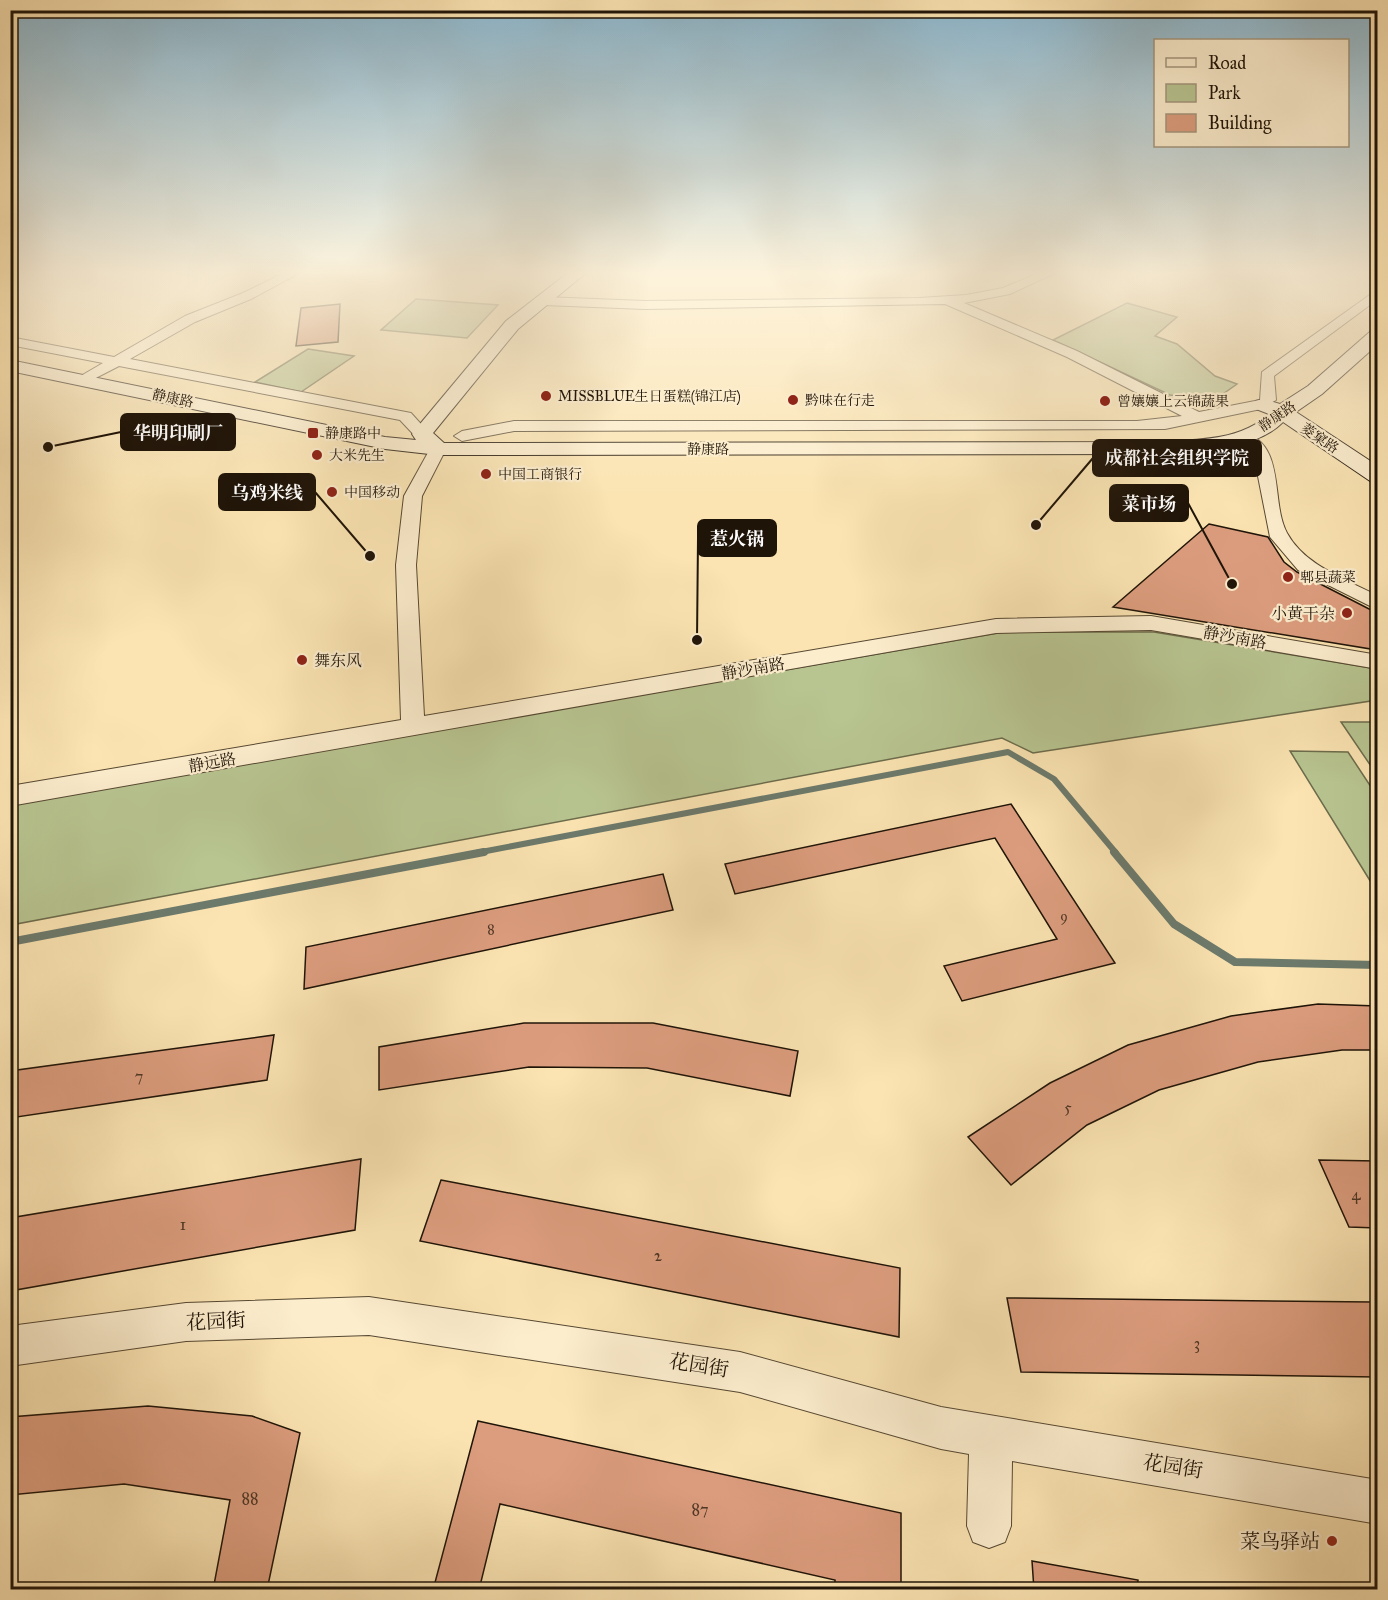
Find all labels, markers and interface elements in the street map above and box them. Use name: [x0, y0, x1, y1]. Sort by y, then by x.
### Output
legend: [1154, 39, 1349, 147]
text: Road: [1208, 52, 1246, 74]
text: Park: [1208, 82, 1241, 104]
text: Building: [1208, 112, 1272, 135]
street label: 静康路: [151, 386, 195, 411]
place label: MISSBLUE生日蛋糕(锦江店): [558, 388, 741, 406]
marker: MISSBLUE生日蛋糕(锦江店): [539, 389, 553, 403]
place label: 黔味在行走: [805, 392, 875, 409]
marker: 黔味在行走: [786, 393, 800, 407]
place label: 曾孃孃上云锦蔬果: [1117, 393, 1229, 410]
marker: 曾孃孃上云锦蔬果: [1098, 394, 1112, 408]
street label: 静康路: [1255, 398, 1299, 435]
callout: 华明印刷厂: [121, 414, 235, 450]
street label: 菱窠路: [1298, 420, 1342, 457]
text: 华明印刷厂: [133, 422, 223, 444]
place label: 静康路中: [325, 425, 381, 442]
marker: 静康路中: [306, 426, 320, 440]
callout: 成都社会组织学院: [1093, 440, 1261, 476]
street label: 静康路: [687, 441, 729, 458]
place label: 大米先生: [329, 447, 385, 464]
text: 成都社会组织学院: [1105, 447, 1249, 469]
marker: 大米先生: [310, 448, 324, 462]
place label: 中国工商银行: [498, 466, 582, 483]
marker: 中国工商银行: [479, 467, 493, 481]
callout: 乌鸡米线: [219, 474, 315, 510]
text: 乌鸡米线: [231, 482, 303, 504]
place label: 中国移动: [344, 484, 400, 501]
marker: 中国移动: [325, 485, 339, 499]
callout: 菜市场: [1110, 485, 1188, 521]
text: 菜市场: [1122, 493, 1176, 515]
callout: 惹火锅: [698, 520, 776, 556]
text: 惹火锅: [710, 528, 764, 550]
place label: 郫县蔬菜: [1300, 569, 1356, 586]
marker: 郫县蔬菜: [1281, 570, 1295, 584]
place label: 小黄干杂: [1271, 604, 1335, 623]
marker: 小黄干杂: [1340, 606, 1354, 620]
street label: 静沙南路: [1202, 623, 1268, 652]
place label: 舞东风: [314, 651, 362, 670]
marker: 舞东风: [295, 653, 309, 667]
street label: 静沙南路: [720, 654, 786, 683]
street label: 静远路: [187, 749, 237, 776]
house number: 9: [1060, 908, 1068, 925]
house number: 8: [487, 921, 495, 938]
house number: 7: [135, 1067, 143, 1086]
house number: 5: [1064, 1098, 1072, 1117]
house number: 4: [1352, 1185, 1362, 1204]
house number: 1: [180, 1215, 186, 1234]
house number: 2: [654, 1246, 662, 1265]
street label: 花园街: [185, 1307, 247, 1335]
house number: 3: [1194, 1334, 1200, 1353]
street label: 花园街: [667, 1348, 731, 1382]
street label: 花园街: [1141, 1449, 1205, 1483]
house number: 88: [241, 1489, 259, 1508]
house number: 87: [691, 1500, 709, 1519]
place label: 菜鸟驿站: [1240, 1529, 1320, 1553]
marker: 菜鸟驿站: [1325, 1534, 1339, 1548]

